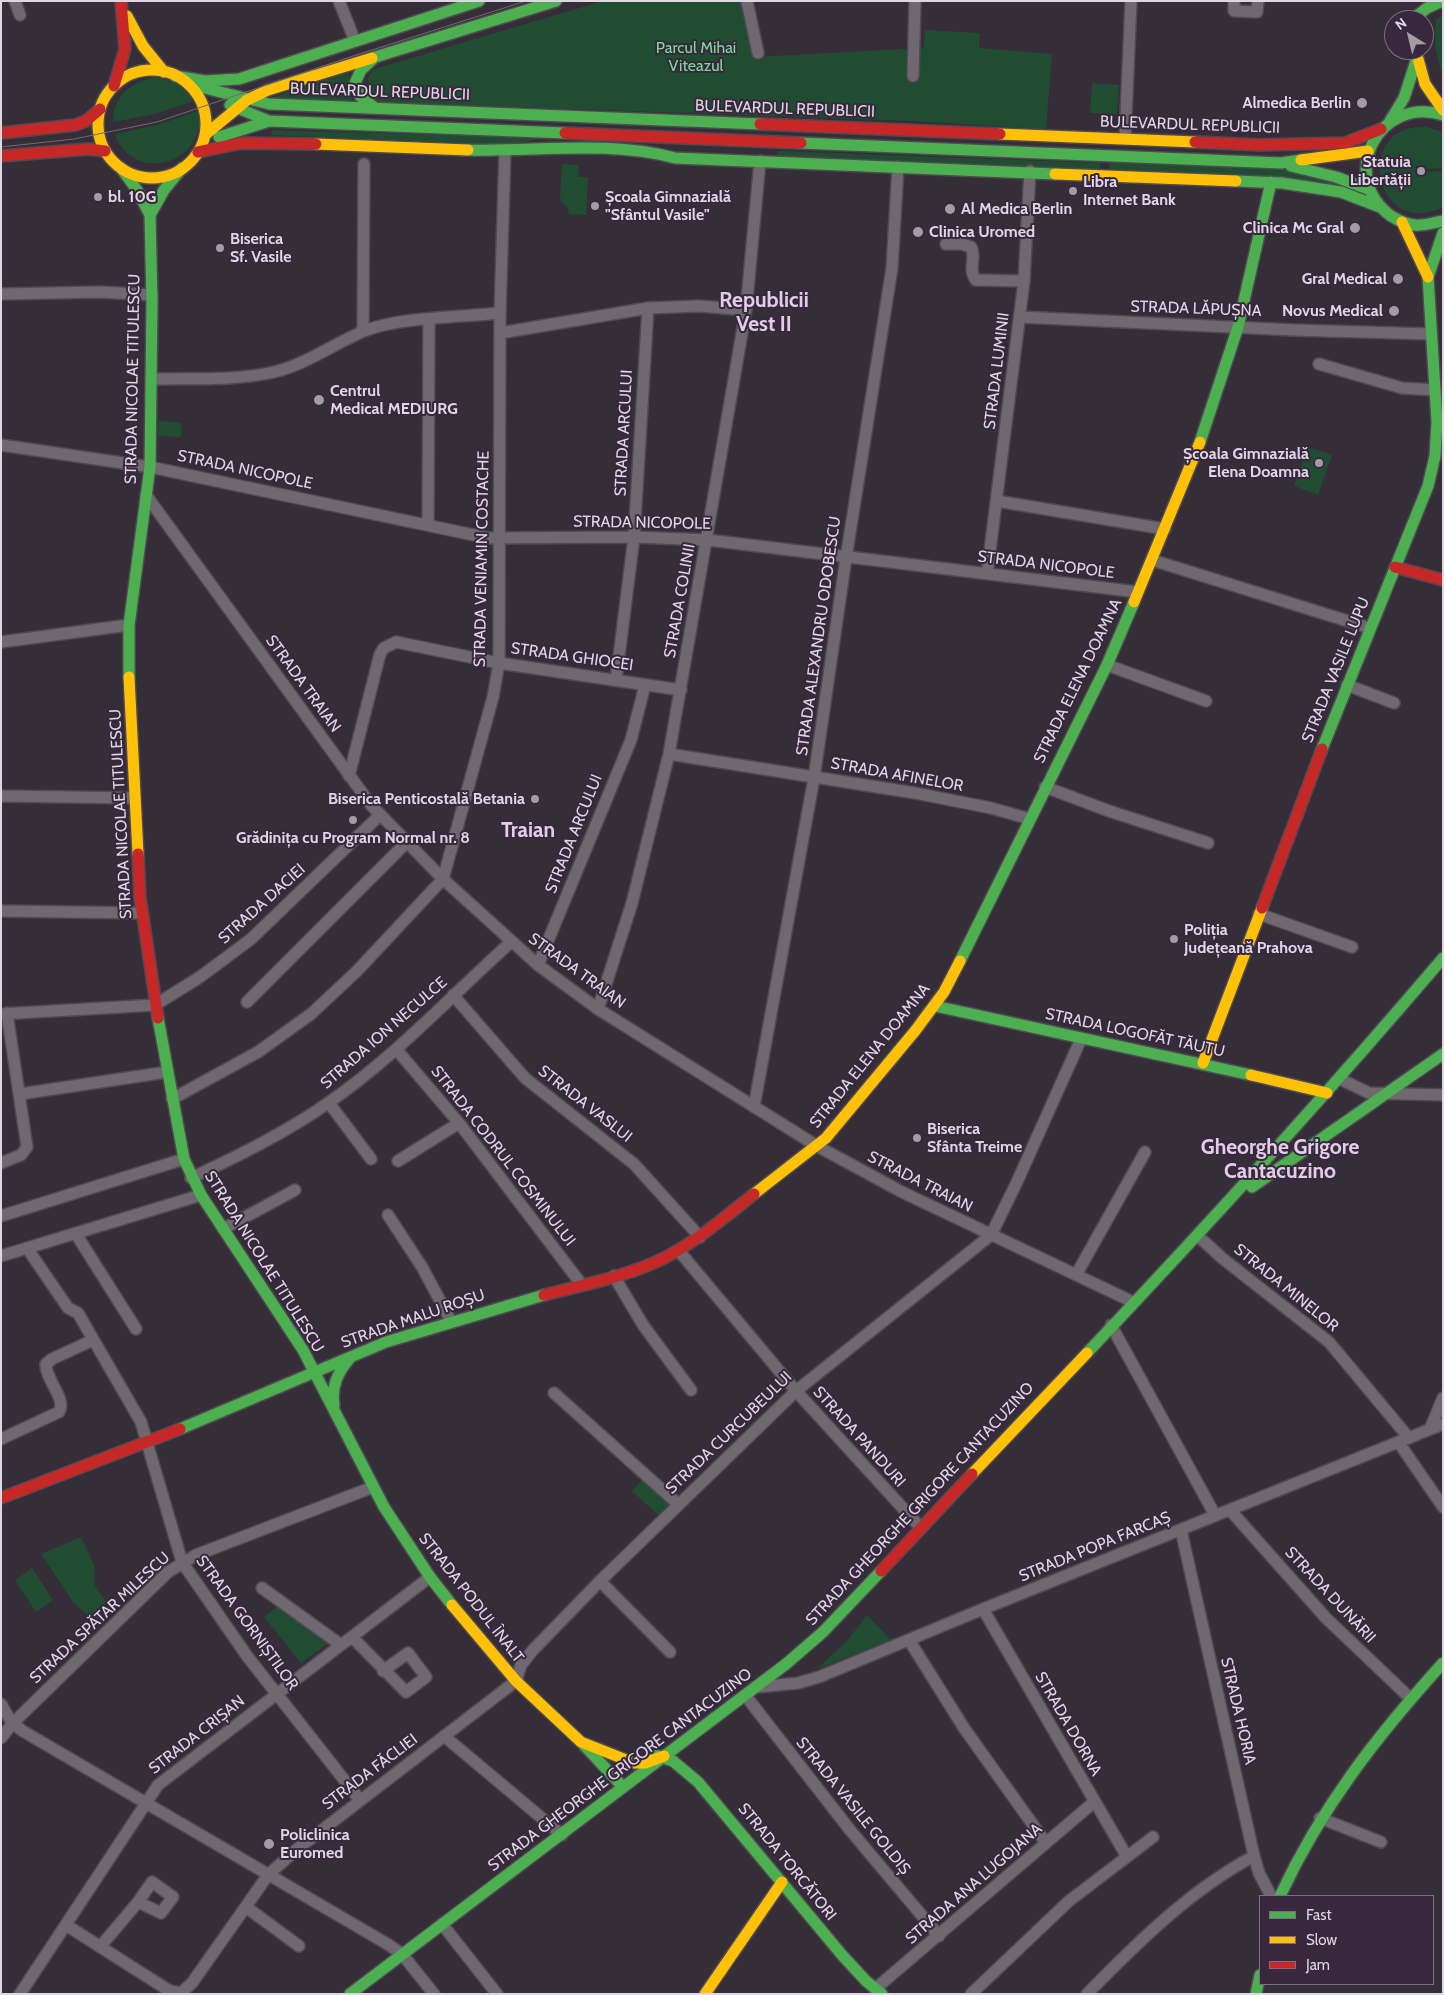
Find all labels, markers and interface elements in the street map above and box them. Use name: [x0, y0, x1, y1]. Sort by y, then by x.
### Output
north arrow: [1384, 10, 1434, 60]
text: N: [1391, 13, 1410, 34]
park label: Parcul Mihai Viteazul: [656, 38, 736, 76]
street label: BULEVARDUL REPUBLICII: [290, 79, 470, 105]
place label: Almedica Berlin: [1243, 93, 1351, 113]
street label: BULEVARDUL REPUBLICII: [695, 96, 875, 122]
marker: Almedica Berlin: [1355, 96, 1369, 110]
street label: BULEVARDUL REPUBLICII: [1100, 112, 1280, 138]
place label: Statuia Libertății: [1350, 152, 1411, 190]
marker: Statuia Libertății: [1415, 165, 1427, 177]
place label: Libra Internet Bank: [1083, 172, 1176, 210]
marker: Libra Internet Bank: [1067, 185, 1079, 197]
place label: bl. 10G: [108, 187, 156, 207]
place label: Școala Gimnazială "Sfântul Vasile": [605, 187, 731, 225]
marker: bl. 10G: [92, 191, 104, 203]
place label: Al Medica Berlin: [961, 199, 1072, 219]
marker: Școala Gimnazială "Sfântul Vasile": [589, 200, 601, 212]
marker: Al Medica Berlin: [943, 202, 957, 216]
place label: Clinica Mc Gral: [1243, 218, 1344, 238]
marker: Clinica Mc Gral: [1348, 221, 1362, 235]
place label: Clinica Uromed: [929, 222, 1035, 242]
marker: Clinica Uromed: [911, 225, 925, 239]
place label: Biserica Sf. Vasile: [230, 229, 292, 267]
marker: Biserica Sf. Vasile: [214, 242, 226, 254]
place label: Gral Medical: [1302, 269, 1387, 289]
marker: Gral Medical: [1391, 272, 1405, 286]
street label: STRADA NICOLAE TITULESCU: [122, 274, 144, 484]
district label: Republicii Vest II: [719, 288, 809, 338]
street label: STRADA LĂPUȘNA: [1130, 297, 1262, 321]
place label: Novus Medical: [1282, 301, 1383, 321]
marker: Novus Medical: [1387, 304, 1401, 318]
street label: STRADA LUMINII: [980, 311, 1014, 431]
street label: STRADA ARCULUI: [611, 369, 637, 497]
place label: Centrul Medical MEDIURG: [330, 381, 458, 419]
marker: Centrul Medical MEDIURG: [312, 393, 326, 407]
place label: Școala Gimnazială Elena Doamna: [1183, 444, 1309, 482]
street label: STRADA NICOPOLE: [176, 446, 314, 494]
street label: STRADA VENIAMIN COSTACHE: [471, 451, 493, 667]
marker: Școala Gimnazială Elena Doamna: [1313, 457, 1325, 469]
street label: STRADA NICOPOLE: [573, 512, 711, 534]
street label: STRADA ALEXANDRU ODOBESCU: [793, 515, 845, 757]
street label: STRADA COLINII: [660, 542, 700, 660]
street label: STRADA NICOPOLE: [976, 547, 1116, 583]
street label: STRADA VASILE LUPU: [1298, 595, 1374, 745]
street label: STRADA ELENA DOAMNA: [1030, 596, 1126, 766]
street label: STRADA TRAIAN: [261, 632, 345, 736]
street label: STRADA GHIOCEI: [510, 639, 634, 675]
street label: STRADA NICOLAE TITULESCU: [106, 708, 136, 920]
street label: STRADA AFINELOR: [829, 754, 965, 796]
street label: STRADA ARCULUI: [541, 772, 607, 896]
place label: Biserica Penticostală Betania: [328, 789, 525, 809]
marker: Biserica Penticostală Betania: [529, 793, 541, 805]
marker: Grădinița cu Program Normal nr. 8: [347, 814, 359, 826]
district label: Traian: [501, 818, 555, 844]
place label: Grădinița cu Program Normal nr. 8: [236, 828, 470, 848]
street label: STRADA DACIEI: [215, 860, 309, 948]
place label: Poliția Județeană Prahova: [1184, 920, 1313, 958]
street label: STRADA TRAIAN: [525, 929, 629, 1013]
marker: Poliția Județeană Prahova: [1168, 933, 1180, 945]
street label: STRADA ION NECULCE: [317, 973, 451, 1093]
street label: STRADA ELENA DOAMNA: [806, 980, 934, 1132]
street label: STRADA LOGOFĂT TĂUTU: [1044, 1005, 1226, 1061]
street label: STRADA VASLUI: [534, 1061, 636, 1147]
street label: STRADA CODRUL COSMINULUI: [427, 1062, 579, 1250]
place label: Biserica Sfânta Treime: [927, 1119, 1022, 1157]
marker: Biserica Sfânta Treime: [911, 1132, 923, 1144]
district label: Gheorghe Grigore Cantacuzino: [1201, 1135, 1359, 1185]
street label: STRADA TRAIAN: [864, 1147, 976, 1217]
street label: STRADA NICOLAE TITULESCU: [200, 1168, 328, 1356]
street label: STRADA MINELOR: [1230, 1240, 1342, 1336]
street label: STRADA MALU ROȘU: [339, 1285, 487, 1353]
street label: STRADA CURCUBEULUI: [662, 1368, 796, 1498]
street label: STRADA GHEORGHE GRIGORE CANTACUZINO: [802, 1379, 1038, 1629]
street label: STRADA PANDURI: [809, 1383, 909, 1491]
street label: STRADA POPA FARCAȘ: [1016, 1508, 1174, 1586]
street label: STRADA PODUL ÎNALT: [414, 1529, 528, 1667]
street label: STRADA DUNĂRII: [1281, 1543, 1379, 1647]
street label: STRADA SPĂTAR MILESCU: [26, 1548, 174, 1688]
street label: STRADA GORNIȘTILOR: [192, 1552, 302, 1694]
street label: STRADA HORIA: [1216, 1656, 1260, 1766]
street label: STRADA GHEORGHE GRIGORE CANTACUZINO: [484, 1664, 756, 1876]
street label: STRADA DORNA: [1030, 1669, 1106, 1779]
street label: STRADA CRIȘAN: [145, 1692, 249, 1778]
street label: STRADA FĂCLIEI: [319, 1730, 421, 1814]
street label: STRADA VASILE GOLDIȘ: [792, 1733, 914, 1879]
street label: STRADA TORCĂTORI: [734, 1799, 840, 1925]
street label: STRADA ANA LUGOJANA: [902, 1820, 1046, 1948]
place label: Policlinica Euromed: [280, 1825, 350, 1863]
marker: Policlinica Euromed: [262, 1837, 276, 1851]
legend: [1259, 1895, 1434, 1985]
text: Fast: [1306, 1906, 1331, 1924]
text: Slow: [1306, 1931, 1337, 1949]
text: Jam: [1306, 1956, 1330, 1974]

